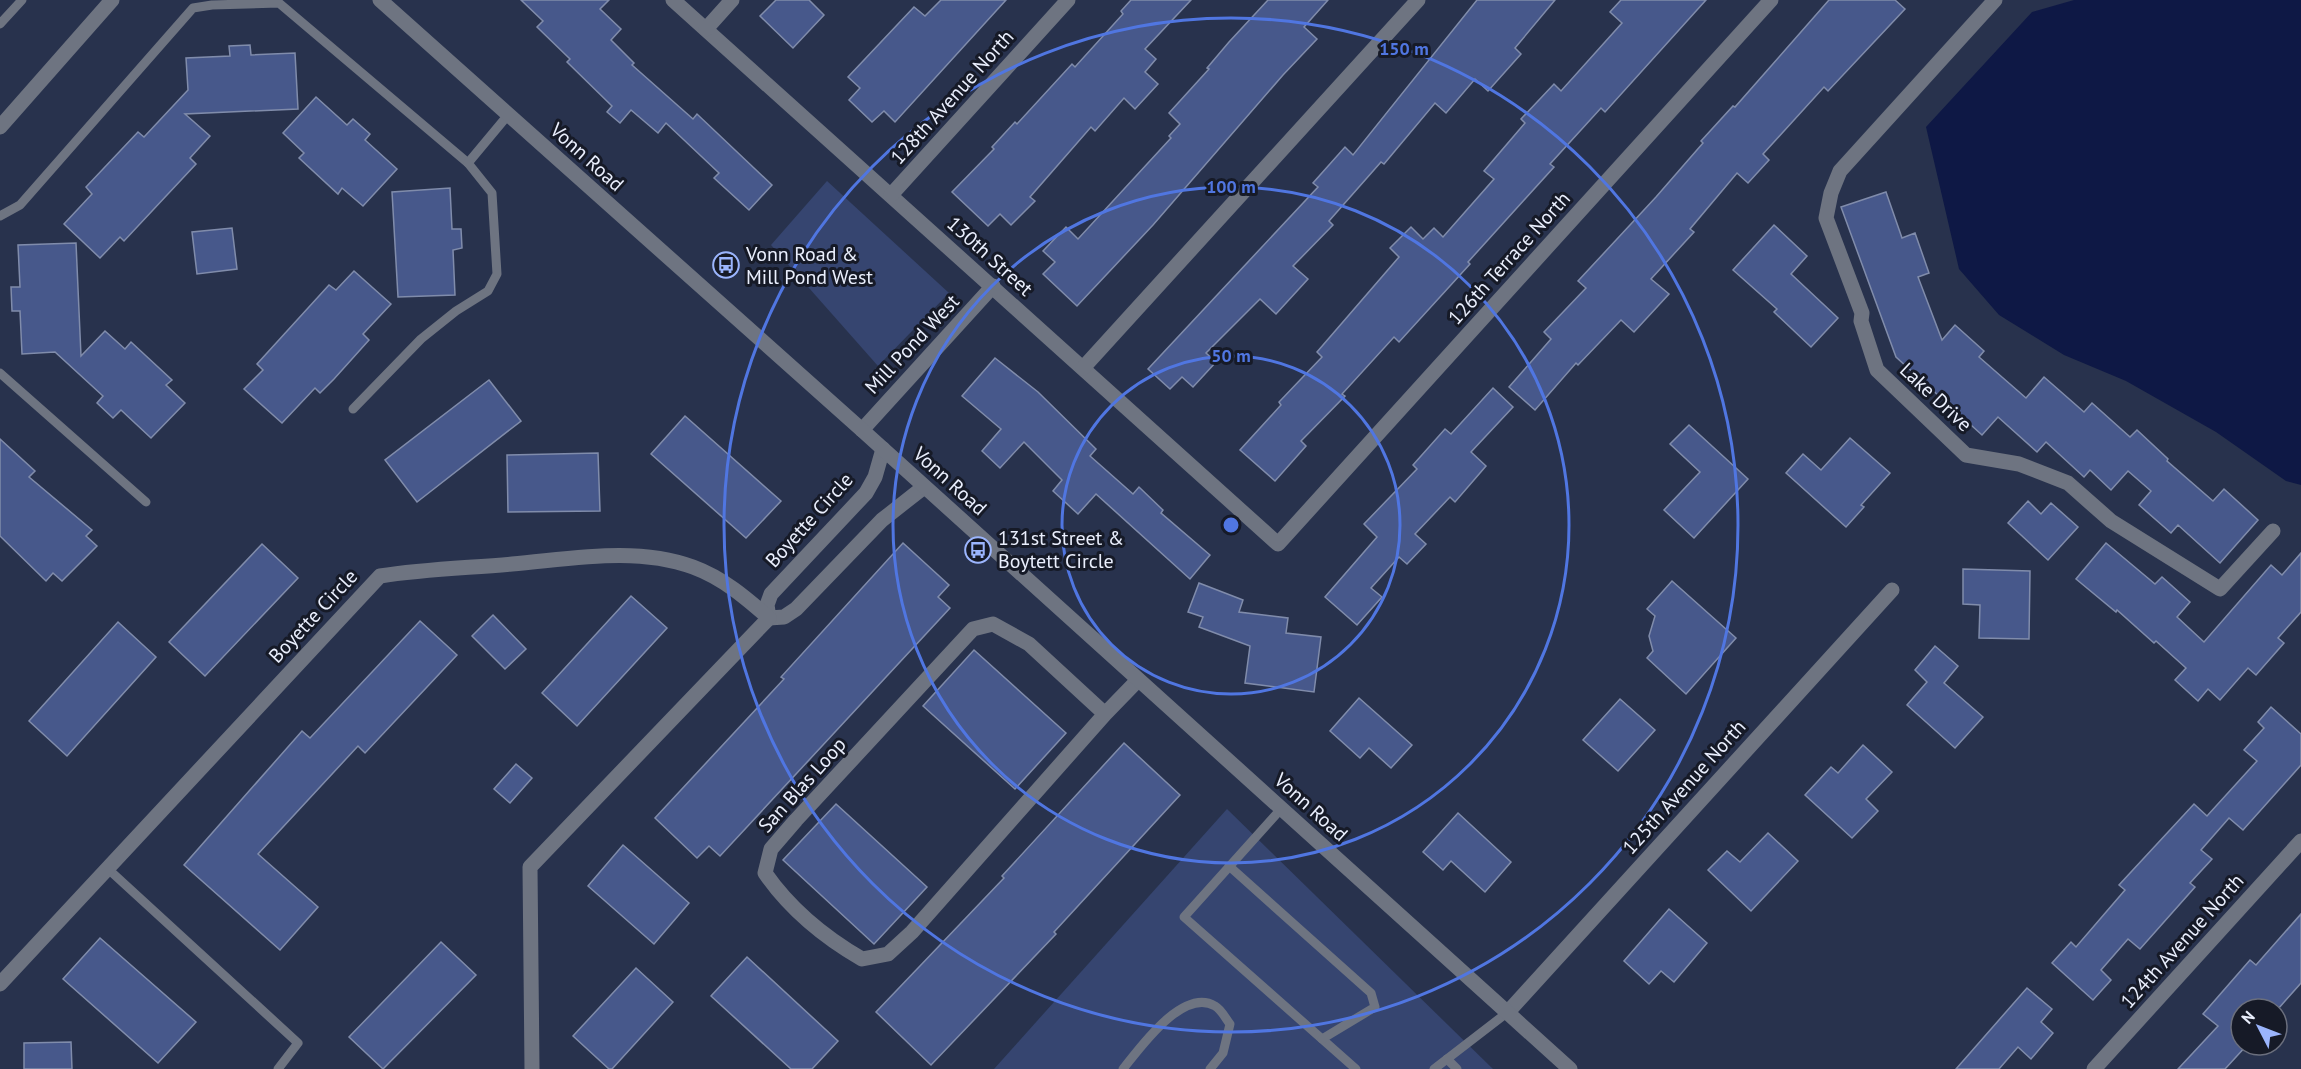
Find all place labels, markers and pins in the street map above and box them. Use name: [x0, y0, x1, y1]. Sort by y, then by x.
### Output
place label: Vonn Road & Mill Pond West: [745, 241, 873, 290]
bus stop icon: Vonn Road & Mill Pond West: [711, 250, 741, 280]
centre of rings: [1221, 515, 1241, 535]
place label: 131st Street & Boytett Circle: [998, 525, 1124, 574]
bus stop icon: 131st Street & Boytett Circle: [963, 535, 993, 565]

